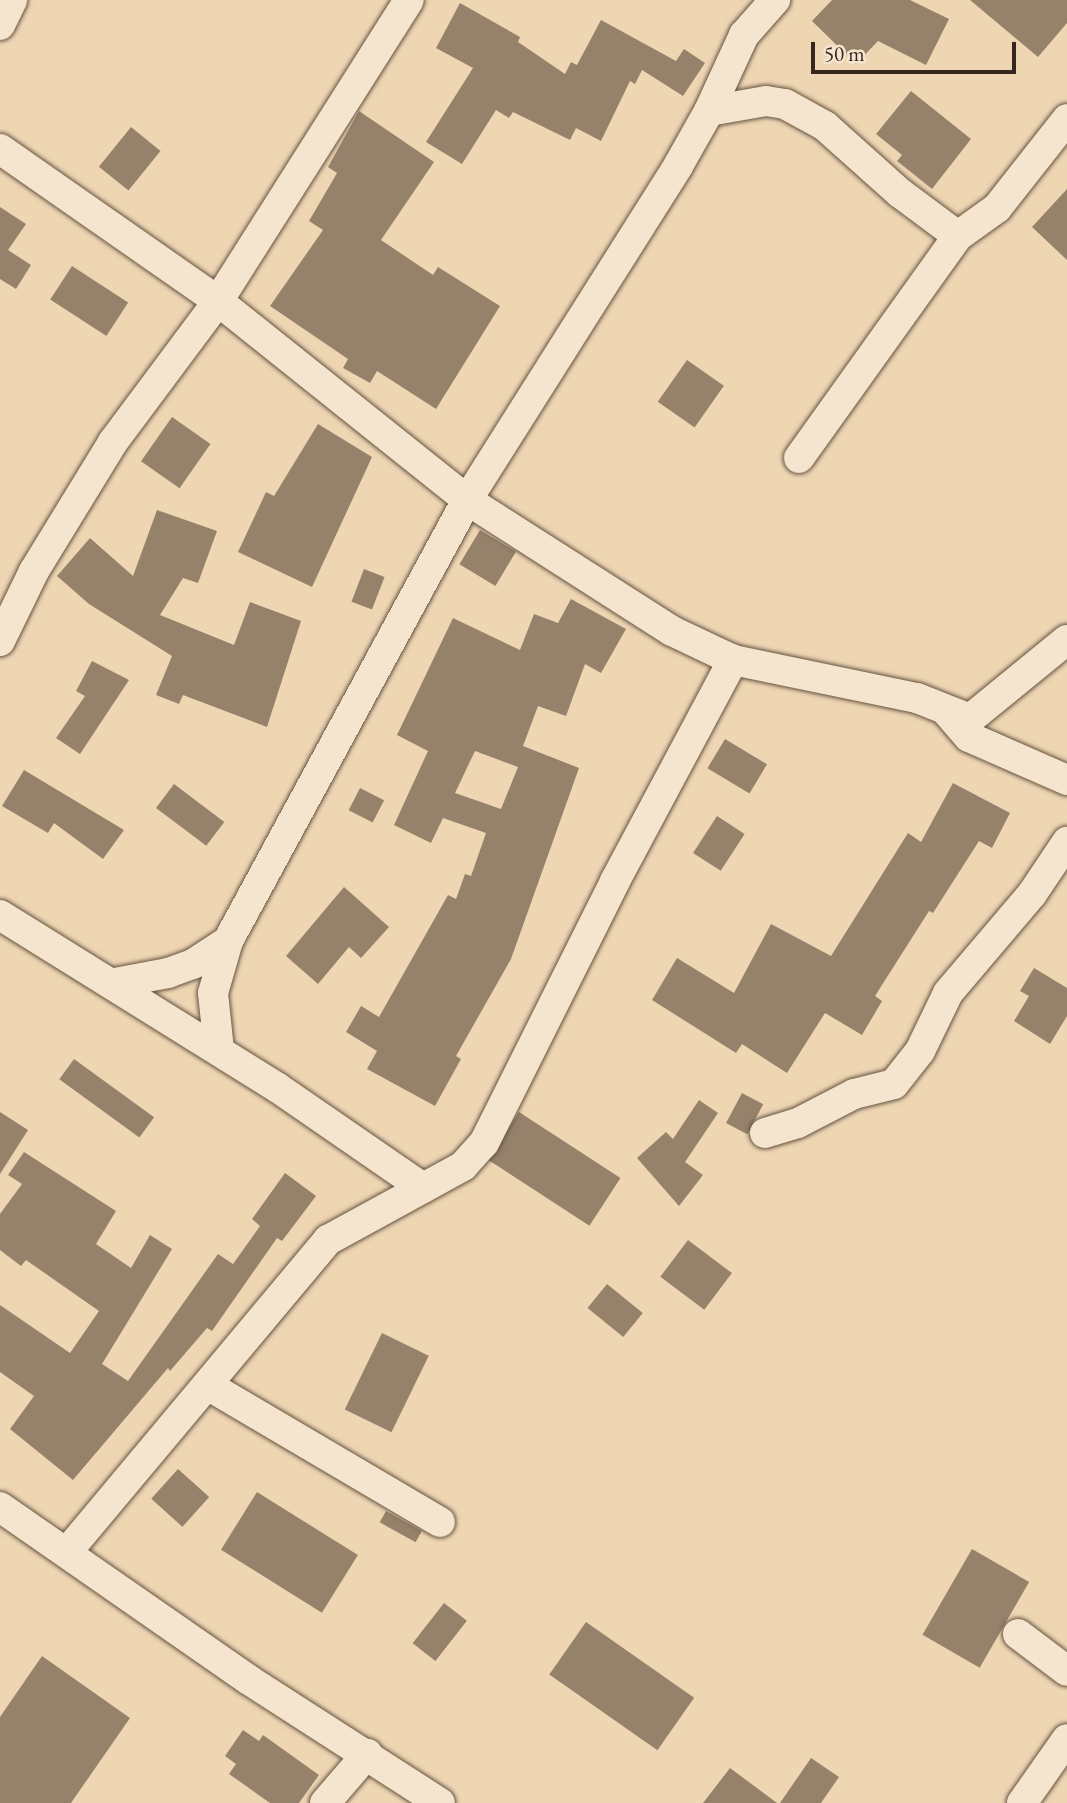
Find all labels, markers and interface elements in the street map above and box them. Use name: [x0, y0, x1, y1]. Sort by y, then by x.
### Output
scale bar: [815, 28, 1020, 72]
text: 50 m: [824, 40, 865, 67]

